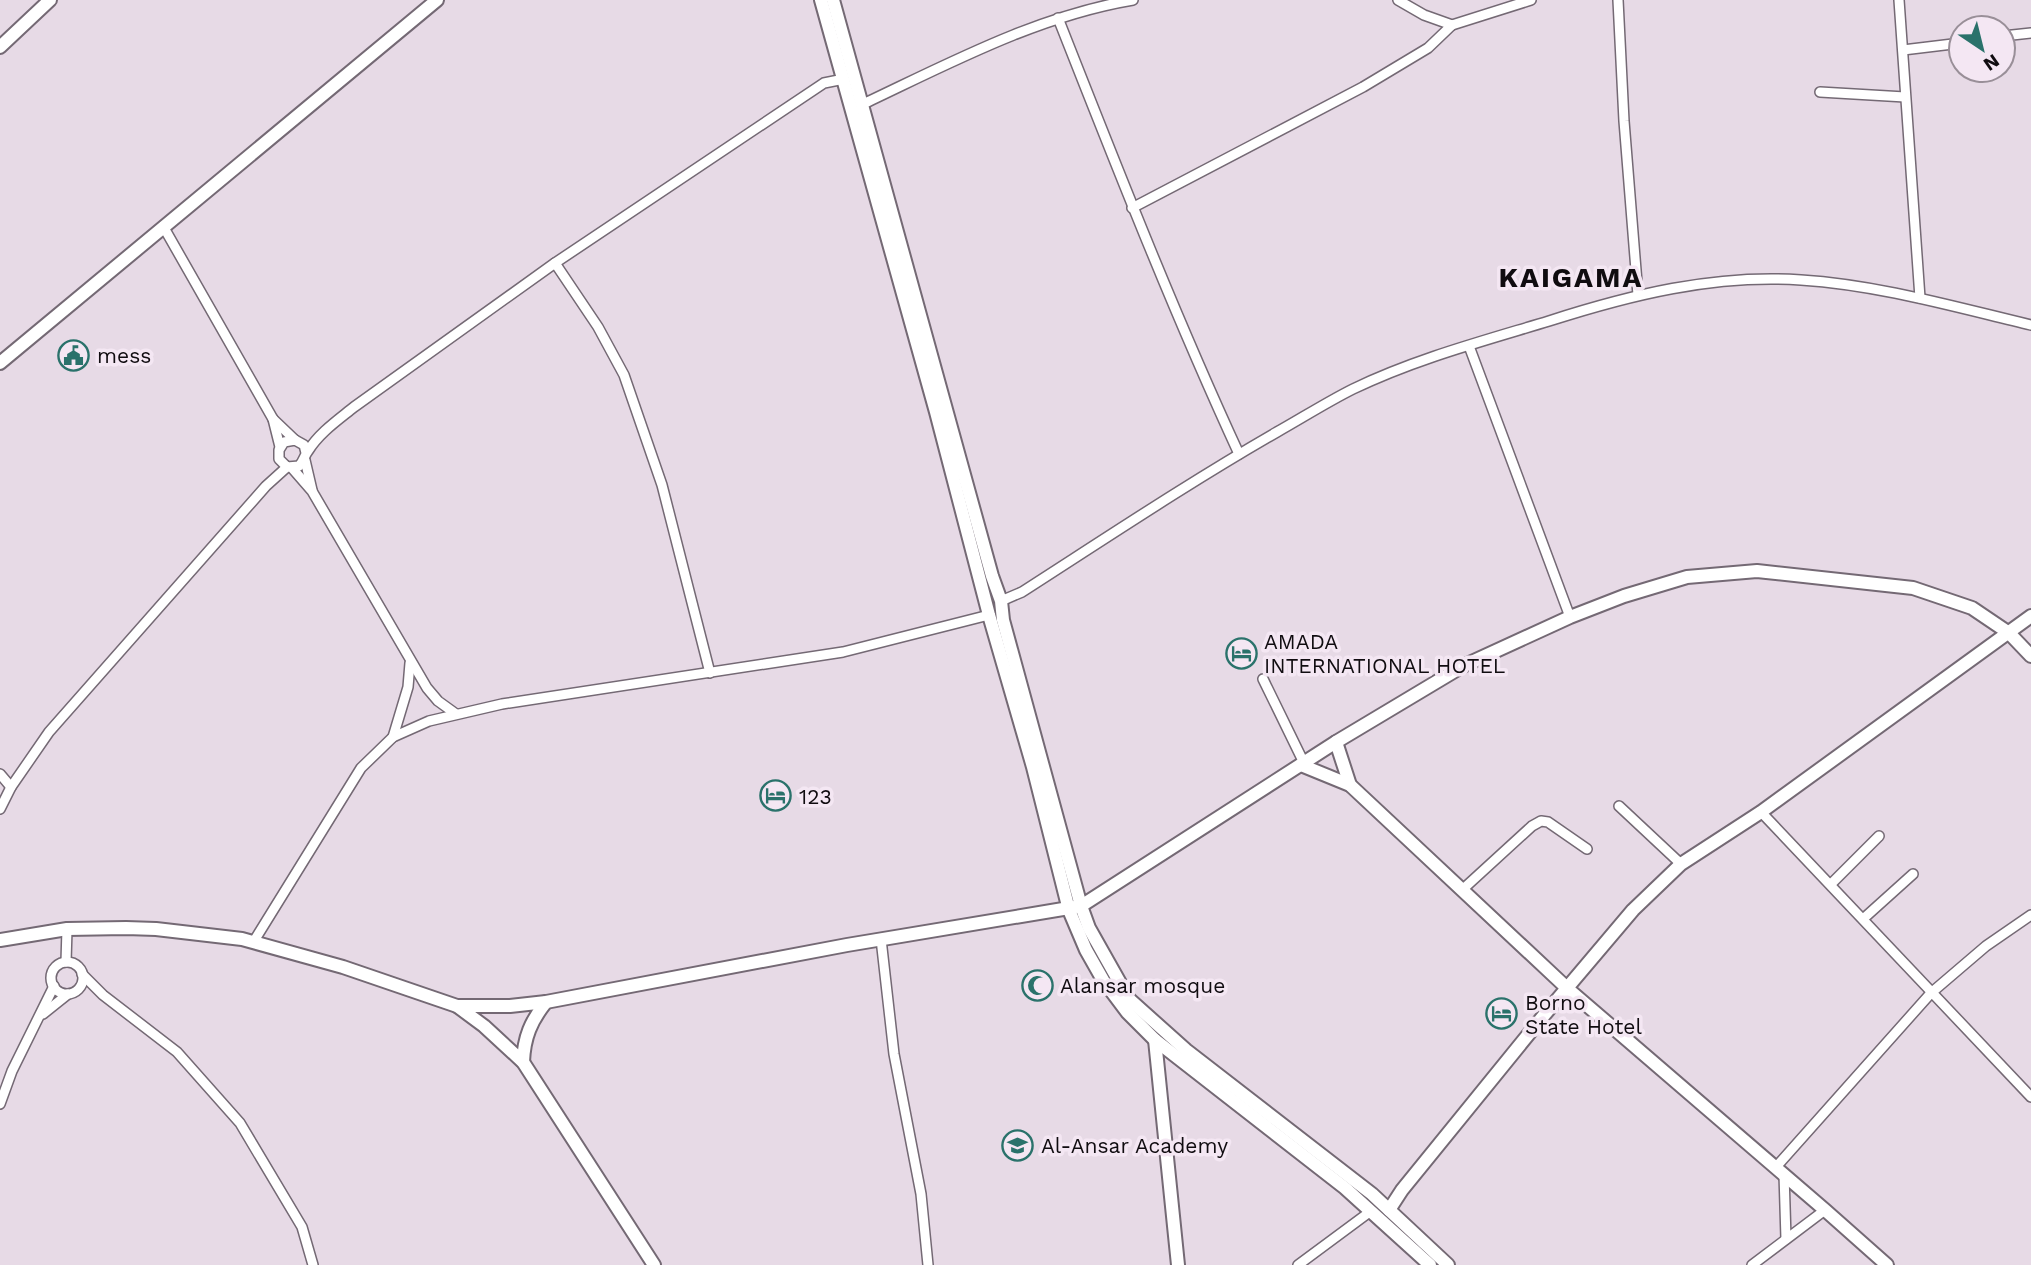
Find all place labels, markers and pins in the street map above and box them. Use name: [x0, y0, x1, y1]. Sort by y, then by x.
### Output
public building icon: mess: [57, 338, 91, 372]
place label: mess: [97, 343, 151, 368]
place label: AMADA INTERNATIONAL HOTEL: [1264, 629, 1505, 678]
hotel icon: AMADA INTERNATIONAL HOTEL: [1224, 636, 1258, 670]
hotel icon: 123: [759, 779, 793, 813]
place label: 123: [799, 784, 832, 809]
mosque icon: Alansar mosque: [1020, 968, 1054, 1002]
place label: Alansar mosque: [1060, 973, 1225, 998]
place label: Borno State Hotel: [1525, 990, 1642, 1039]
hotel icon: Borno State Hotel: [1485, 997, 1519, 1031]
school or university icon: Al-Ansar Academy: [1001, 1128, 1035, 1162]
place label: Al-Ansar Academy: [1041, 1133, 1228, 1158]

